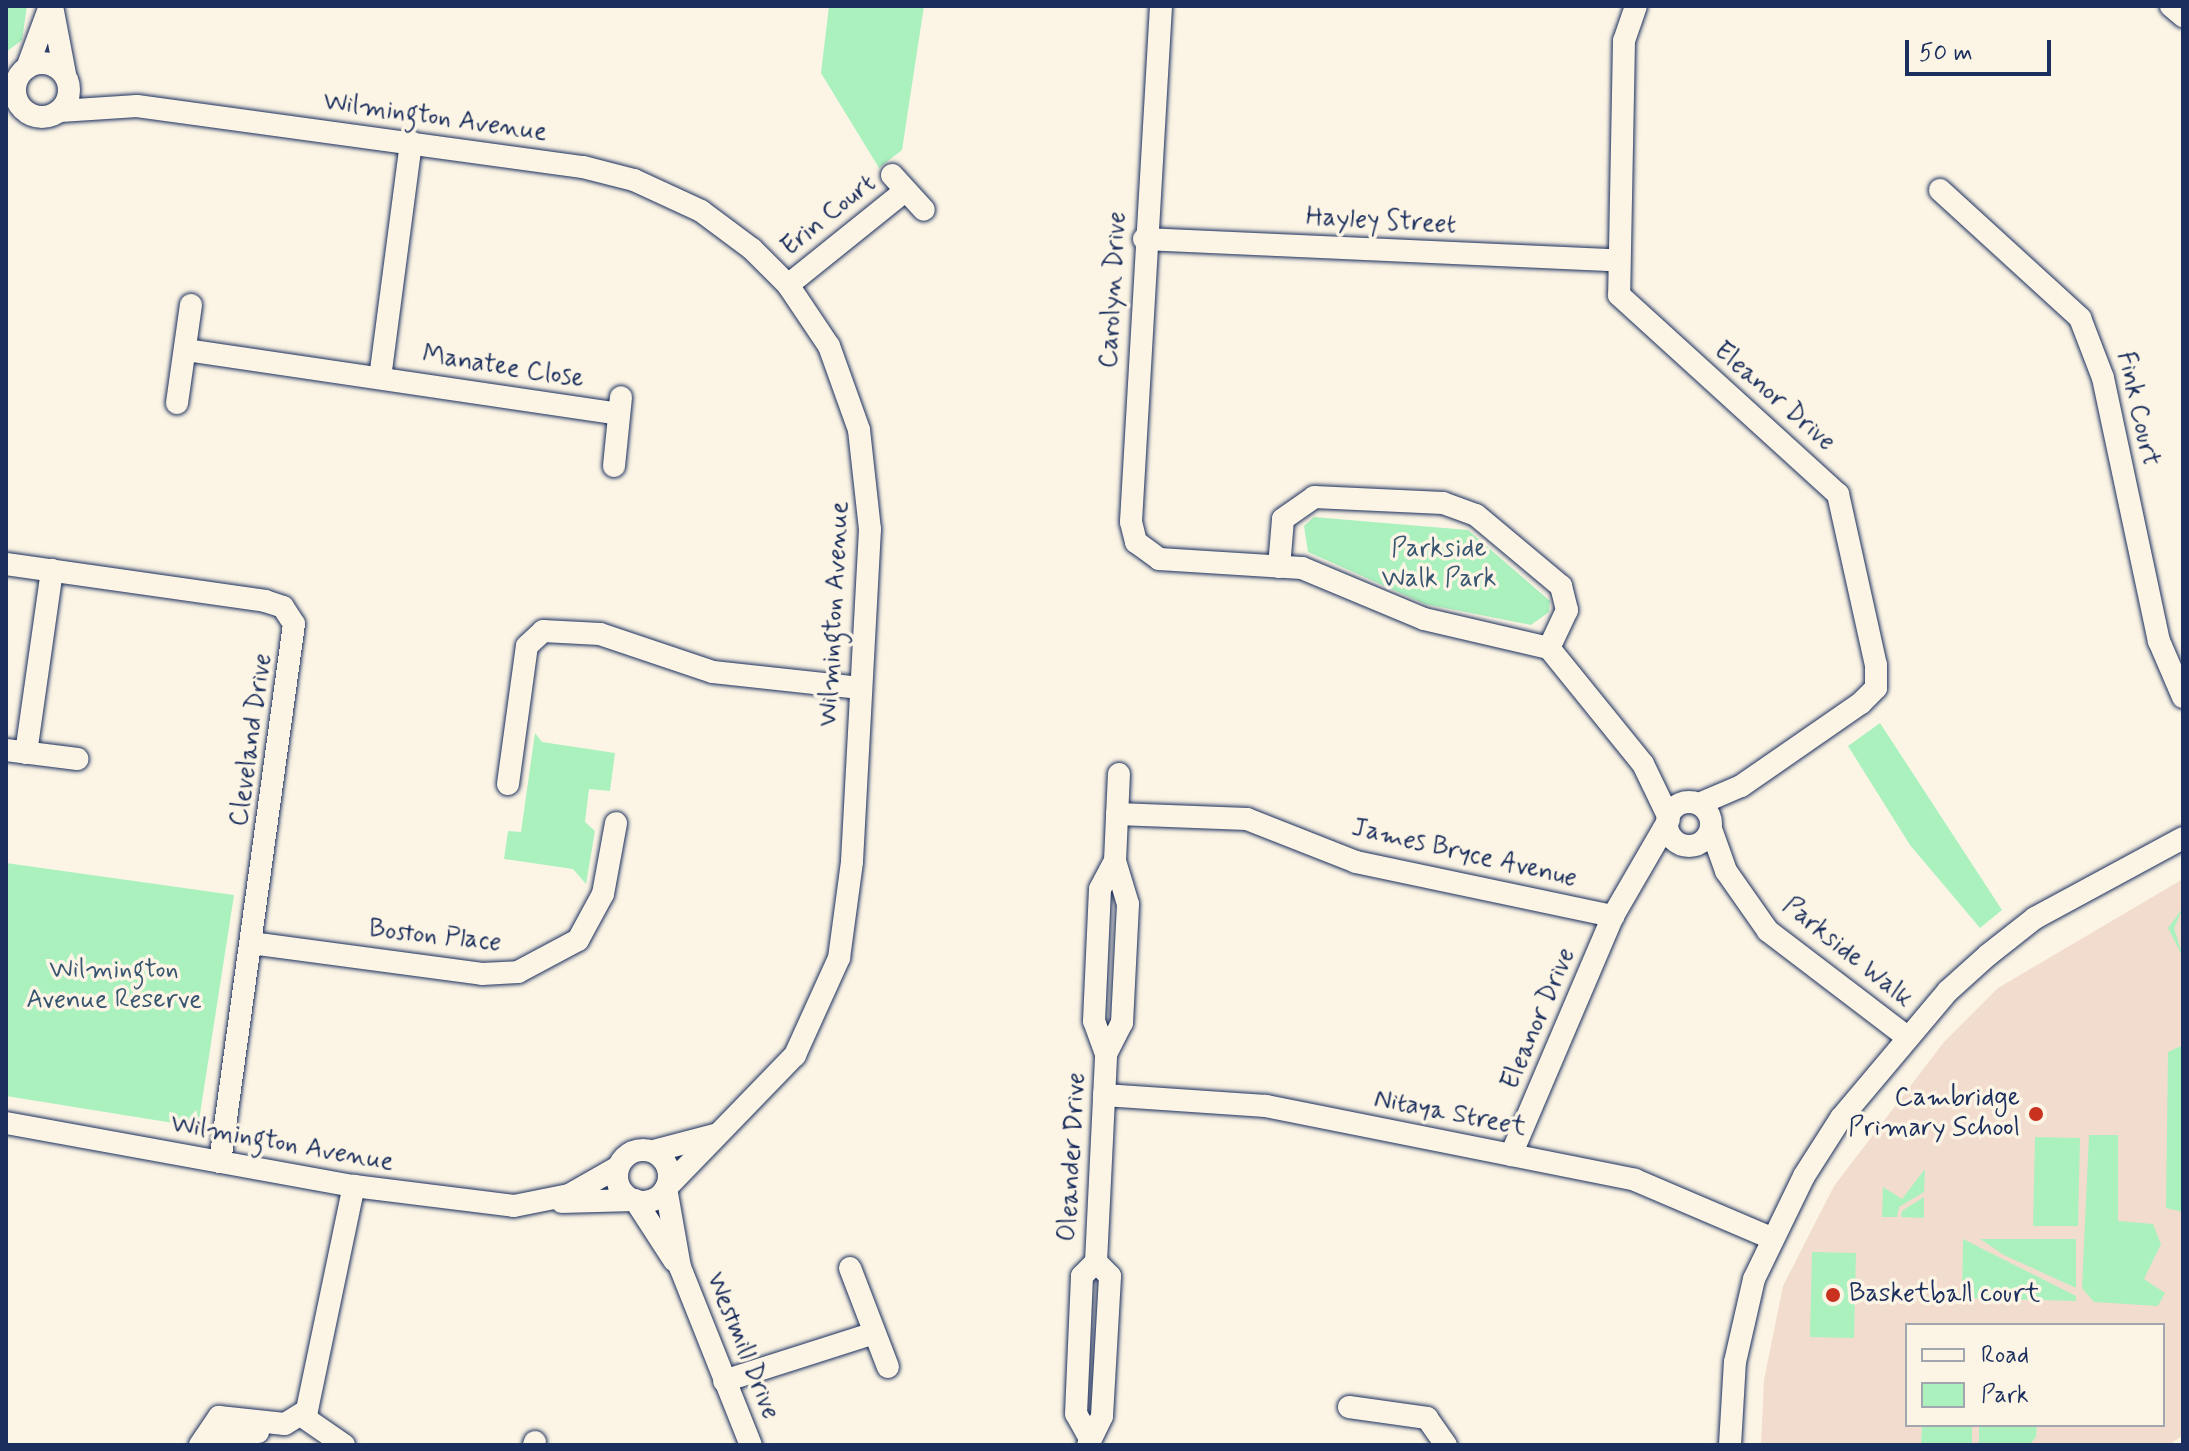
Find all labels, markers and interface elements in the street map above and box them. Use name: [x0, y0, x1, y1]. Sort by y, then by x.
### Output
scale bar: [1909, 24, 2055, 74]
text: 50 m: [1919, 38, 1973, 69]
street label: Wilmington Avenue: [325, 87, 545, 149]
street label: Erin Court: [774, 168, 884, 264]
street label: Hayley Street: [1303, 202, 1459, 242]
street label: Carolyn Drive: [1094, 211, 1134, 369]
street label: Eleanor Drive: [1707, 336, 1841, 458]
street label: Manatee Close: [420, 340, 586, 396]
street label: Fink Court: [2109, 349, 2165, 469]
street label: Wilmington Avenue: [814, 504, 856, 724]
park label: Parkside Walk Park: [1382, 534, 1496, 596]
street label: Cleveland Drive: [224, 651, 280, 829]
street label: James Bryce Avenue: [1347, 813, 1581, 895]
street label: Parkside Walk: [1776, 891, 1918, 1015]
street label: Boston Place: [367, 915, 503, 959]
street label: Eleanor Drive: [1495, 943, 1583, 1095]
park label: Wilmington Avenue Reserve: [26, 955, 202, 1016]
street label: Oleander Drive: [1053, 1072, 1093, 1242]
place label: Cambridge Primary School: [1848, 1083, 2020, 1144]
street label: Nitaya Street: [1371, 1084, 1529, 1144]
marker: Cambridge Primary School: [2027, 1105, 2045, 1123]
street label: Wilmington Avenue: [172, 1110, 392, 1178]
street label: Westmill Drive: [698, 1268, 786, 1424]
place label: Basketball court: [1849, 1279, 2034, 1311]
marker: Basketball court: [1824, 1286, 1842, 1304]
legend: [1905, 1323, 2165, 1427]
text: Road: [1981, 1340, 2029, 1371]
text: Park: [1981, 1380, 2029, 1411]

